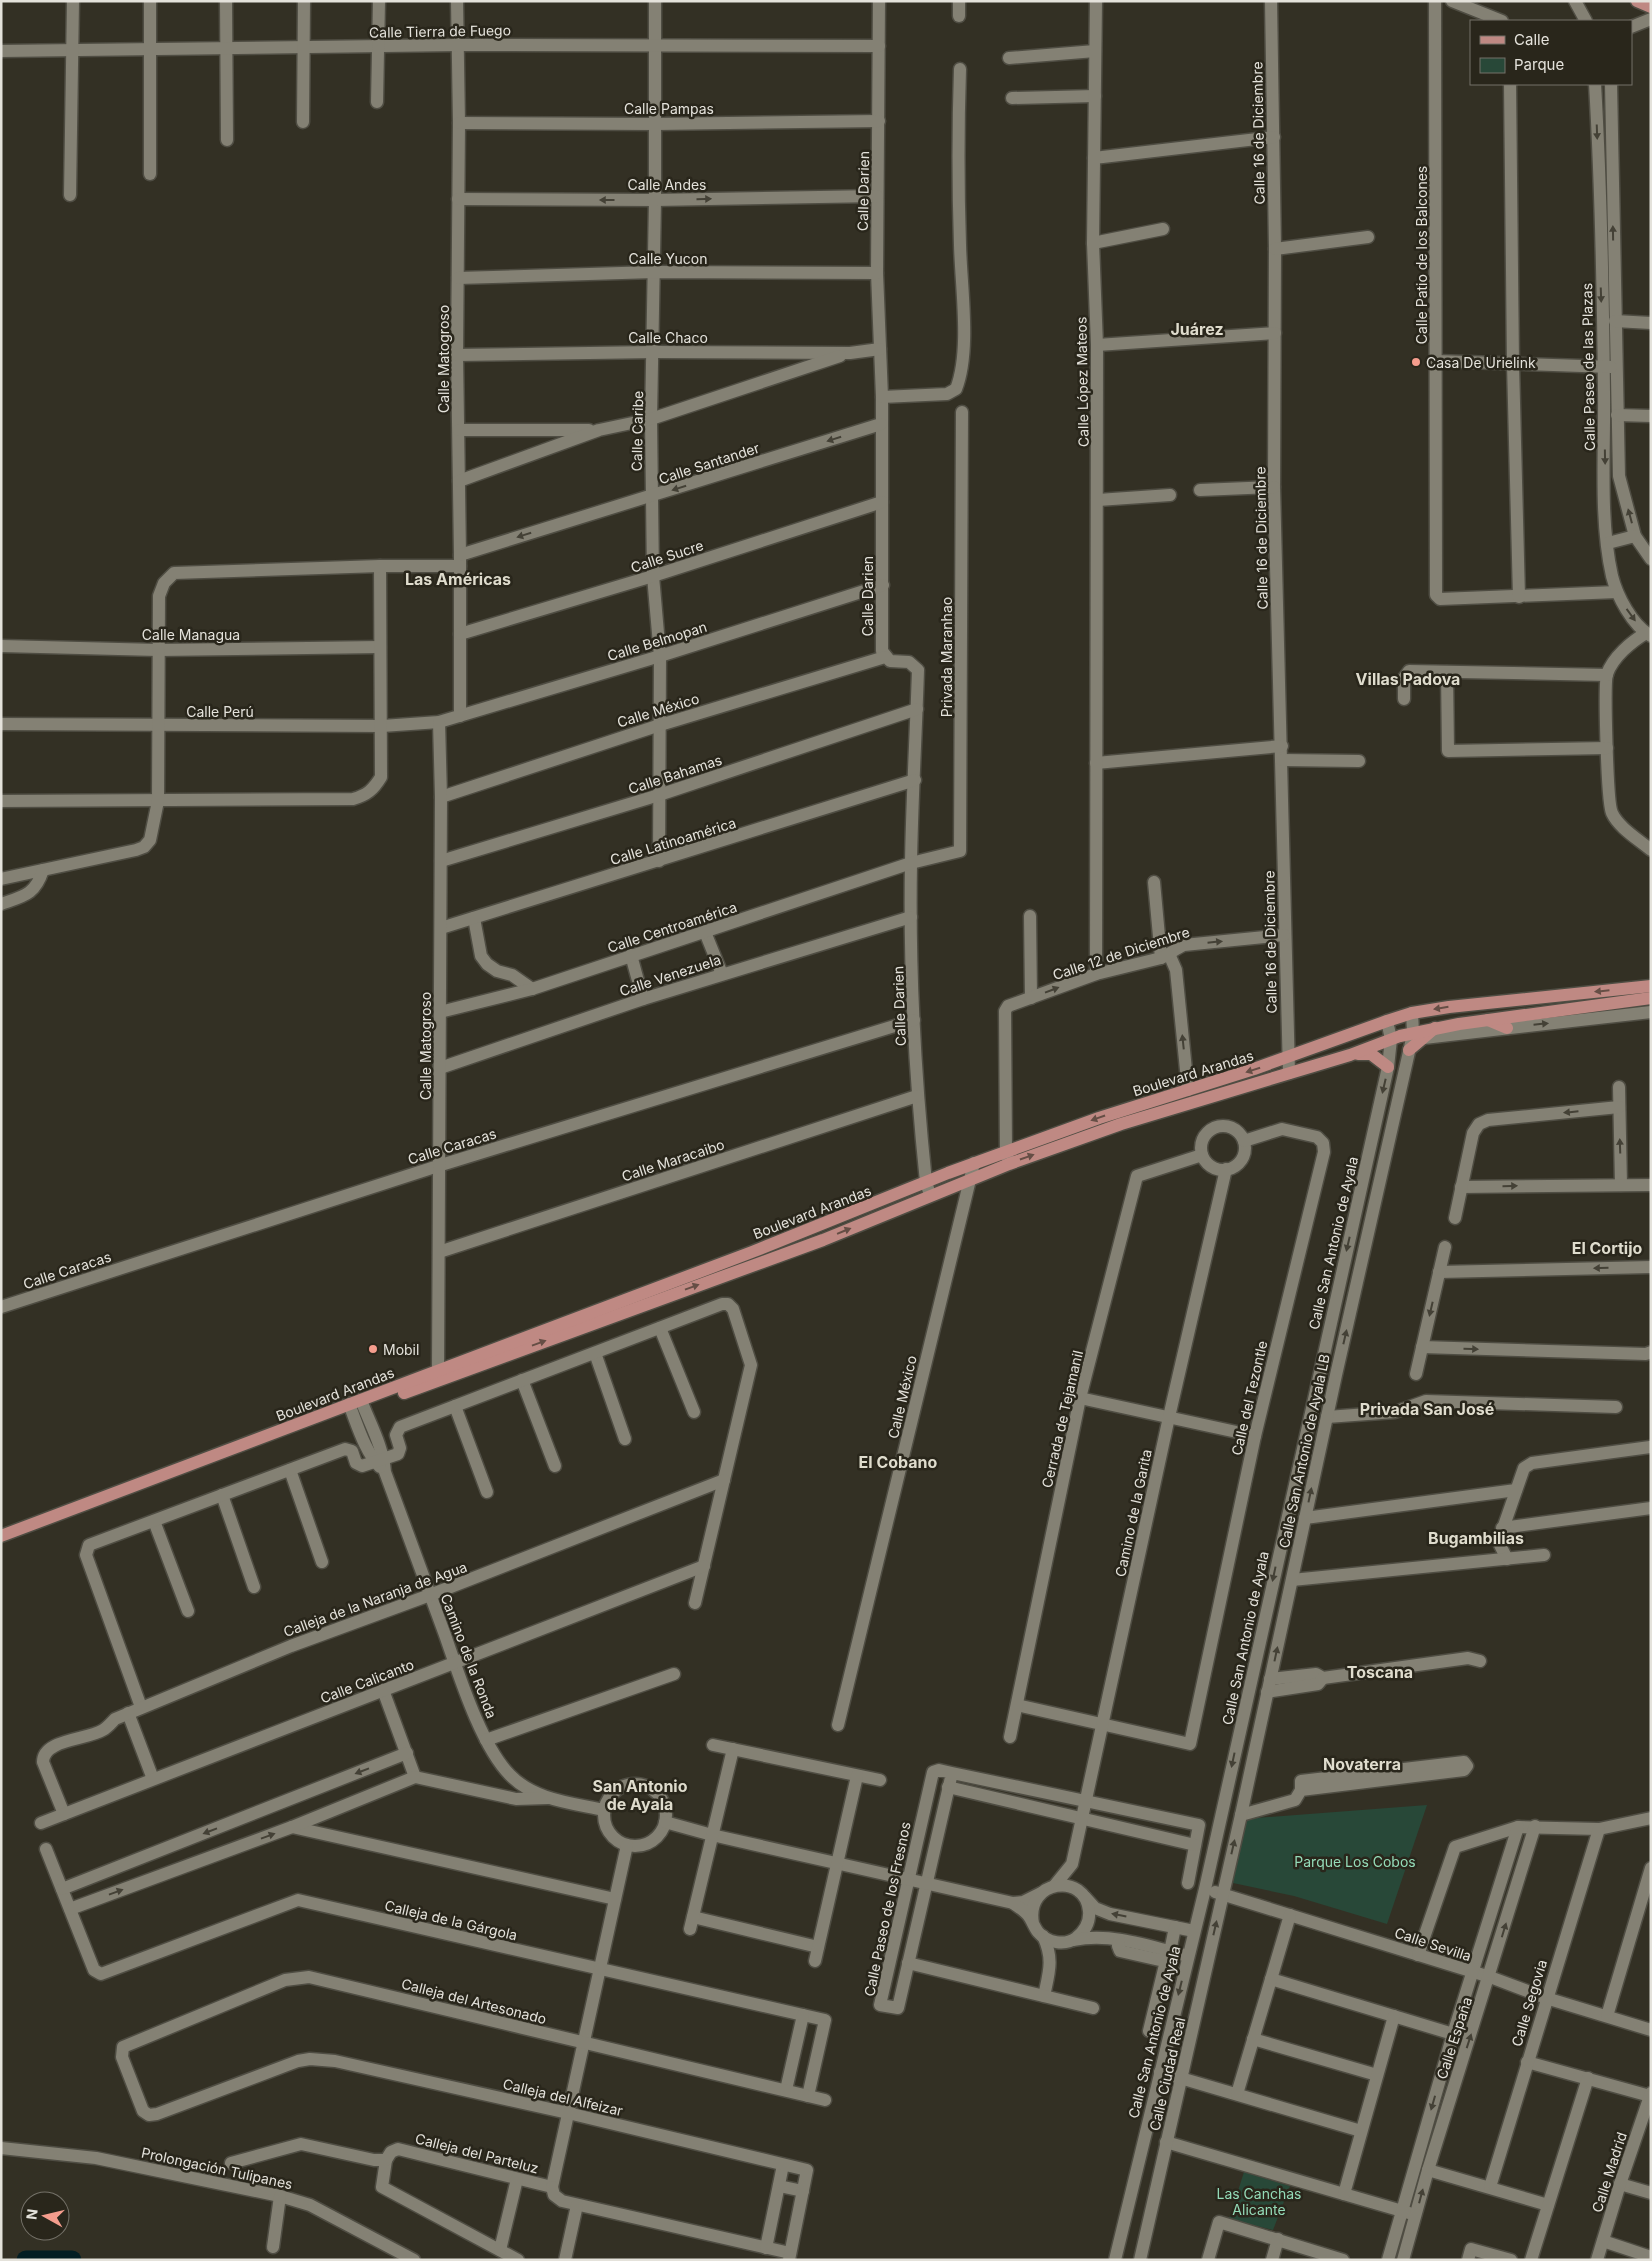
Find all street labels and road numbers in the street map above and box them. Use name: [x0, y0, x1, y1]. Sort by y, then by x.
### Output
street label: Calle Tierra de Fuego: [369, 21, 511, 41]
street label: Calle 16 de Diciembre: [1248, 61, 1268, 205]
street label: Calle Pampas: [624, 100, 714, 117]
street label: Calle Darien: [854, 151, 872, 231]
street label: Calle Patio de los Balcones: [1413, 166, 1430, 344]
street label: Calle Andes: [627, 176, 707, 193]
street label: Calle Yucon: [629, 250, 707, 267]
street label: Calle Paseo de las Plazas: [1578, 283, 1598, 451]
street label: Calle Matogroso: [435, 305, 452, 413]
street label: Calle López Mateos: [1072, 317, 1092, 447]
street label: Calle Chaco: [628, 329, 708, 346]
street label: Calle Caribe: [628, 391, 646, 471]
street label: Calle Santander: [657, 439, 761, 487]
street label: Calle 16 de Diciembre: [1251, 466, 1271, 610]
street label: Calle Sucre: [629, 536, 705, 576]
street label: Calle Darien: [859, 556, 876, 636]
street label: Privada Maranhao: [938, 597, 955, 717]
street label: Calle Belmopan: [605, 618, 709, 664]
street label: Calle Managua: [142, 626, 240, 643]
street label: Calle México: [615, 689, 701, 731]
street label: Calle Perú: [186, 703, 254, 720]
street label: Calle Bahamas: [626, 751, 724, 797]
street label: Calle Latinoamérica: [608, 814, 738, 868]
street label: Calle 16 de Diciembre: [1260, 870, 1280, 1014]
street label: Calle Centroamérica: [605, 898, 739, 956]
street label: Calle 12 de Diciembre: [1050, 923, 1192, 983]
street label: Calle Venezuela: [617, 951, 723, 999]
street label: Calle Darien: [889, 966, 909, 1046]
street label: Calle Matogroso: [417, 992, 434, 1100]
street label: Boulevard Arandas: [1131, 1047, 1255, 1099]
street label: Calle Caracas: [406, 1124, 498, 1168]
street label: Calle Maracaibo: [620, 1135, 726, 1185]
street label: Calle San Antonio de Ayala: [1305, 1155, 1361, 1331]
street label: Boulevard Arandas: [751, 1182, 873, 1242]
street label: Calle Caracas: [21, 1248, 113, 1292]
street label: Calle del Tezontle: [1228, 1339, 1270, 1457]
street label: Cerrada de Tejamanil: [1038, 1349, 1086, 1489]
street label: Calle San Antonio de Ayala LB: [1275, 1352, 1333, 1550]
street label: Calle México: [884, 1354, 920, 1440]
street label: Boulevard Arandas: [274, 1364, 396, 1424]
street label: Camino de la Garita: [1111, 1448, 1155, 1578]
street label: Calle San Antonio de Ayala: [1218, 1550, 1272, 1726]
street label: Calleja de la Naranja de Agua: [281, 1558, 469, 1640]
street label: Camino de la Ronda: [437, 1591, 501, 1721]
street label: Calle Calicanto: [318, 1655, 416, 1707]
street label: Calle Paseo de los Fresnos: [860, 1820, 914, 1998]
street label: Calleja de la Gárgola: [383, 1896, 519, 1944]
street label: Calle Sevilla: [1392, 1924, 1474, 1964]
street label: Calle San Antonio de Ayala: [1124, 1944, 1184, 2120]
street label: Calle Segovia: [1508, 1958, 1550, 2048]
street label: Calleja del Artesonado: [400, 1975, 548, 2027]
street label: Calle España: [1433, 1995, 1475, 2081]
street label: Calle Ciudad Real: [1146, 2015, 1188, 2133]
street label: Calleja del Alfeizar: [501, 2075, 625, 2119]
street label: Calleja del Parteluz: [414, 2129, 540, 2177]
street label: Calle Madrid: [1588, 2130, 1630, 2214]
street label: Prolongación Tulipanes: [140, 2144, 294, 2192]

